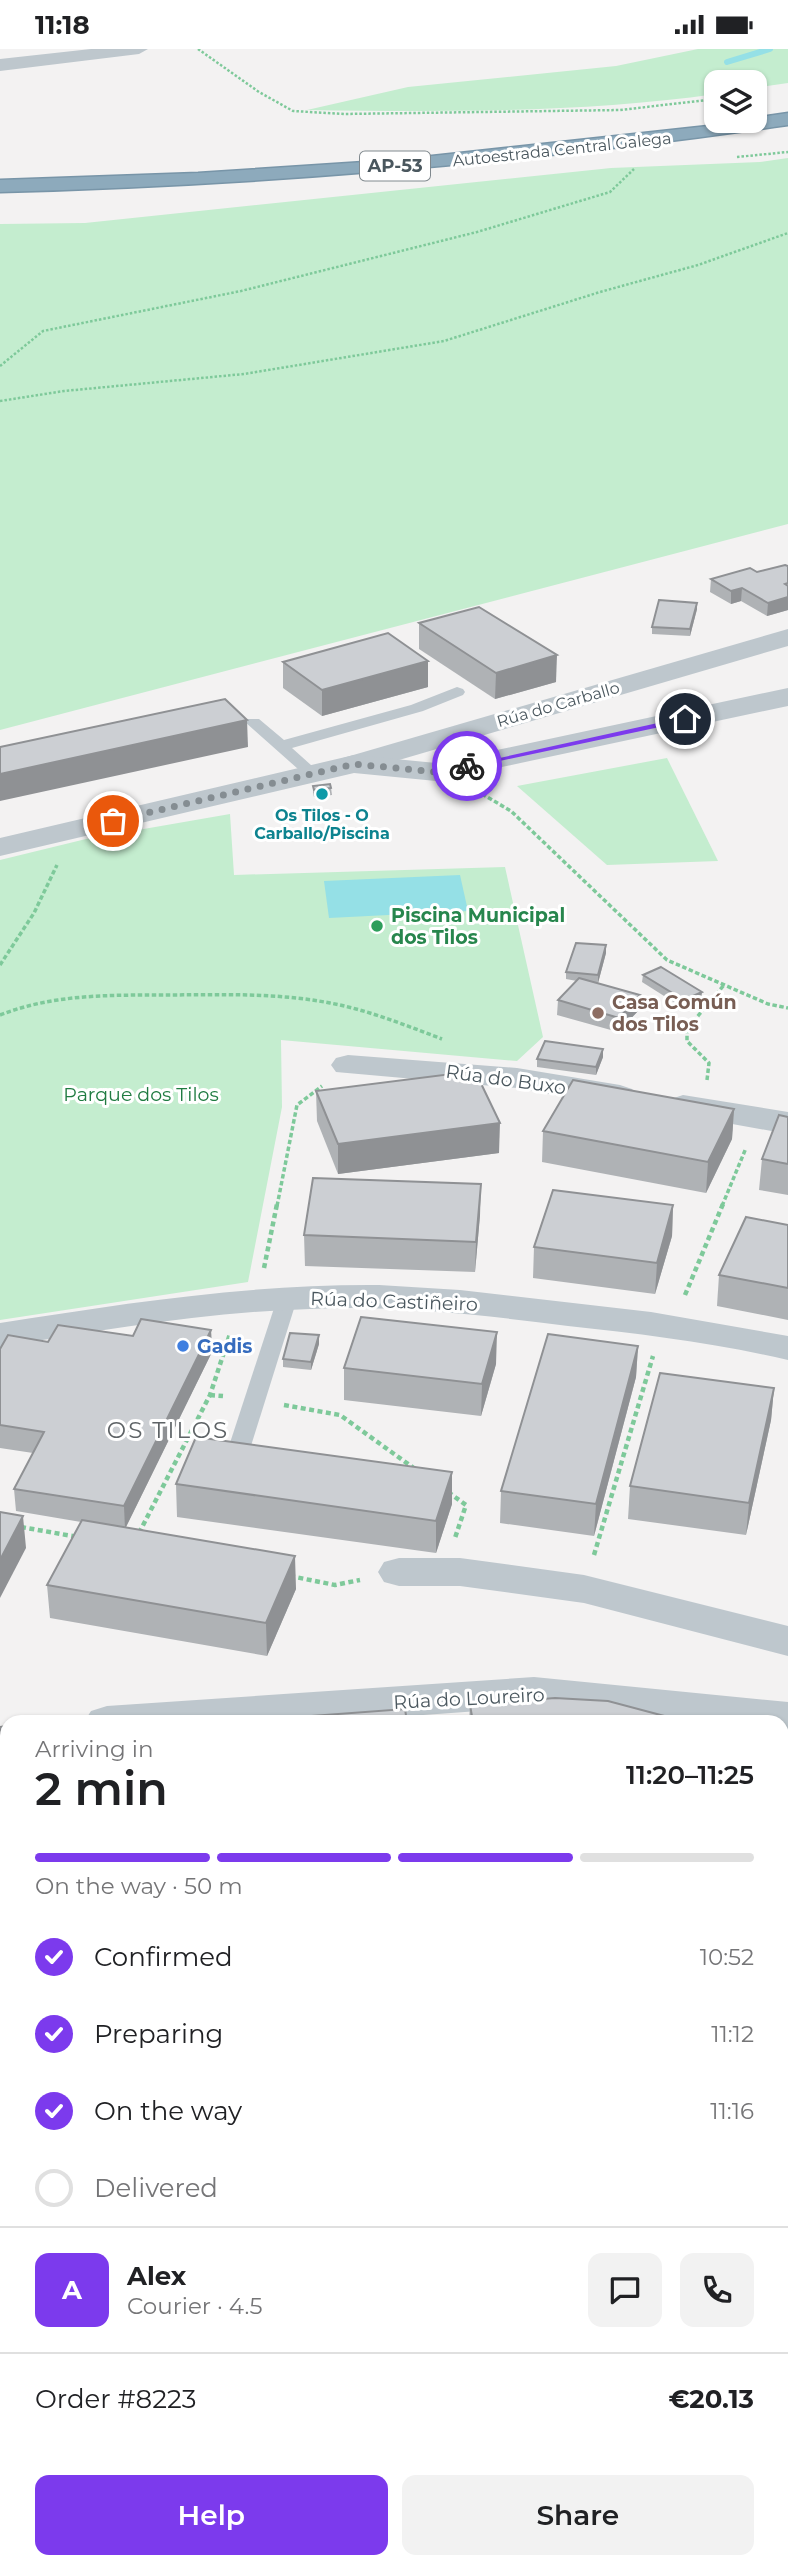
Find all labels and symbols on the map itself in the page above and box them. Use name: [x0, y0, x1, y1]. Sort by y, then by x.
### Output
street label: Autoestrada Central Galega: [452, 129, 672, 170]
road number: AP-53: [360, 152, 430, 181]
street label: Rúa do Carballo: [495, 678, 622, 731]
pin: [655, 689, 715, 749]
courier: [432, 731, 502, 801]
marker: Os Tilos - O Carballo/Piscina: [314, 786, 330, 802]
pin: [83, 791, 143, 851]
place label: Os Tilos - O Carballo/Piscina: [254, 806, 390, 843]
place label: Piscina Municipal dos Tilos: [391, 904, 565, 949]
marker: Piscina Municipal dos Tilos: [369, 918, 385, 934]
place label: Casa Común dos Tilos: [612, 991, 737, 1036]
marker: Casa Común dos Tilos: [590, 1005, 606, 1021]
street label: Rúa do Buxo: [444, 1060, 568, 1099]
park label: Parque dos Tilos: [63, 1083, 219, 1106]
street label: Rúa do Castiñeiro: [310, 1287, 478, 1316]
place label: Gadis: [197, 1335, 252, 1358]
marker: Gadis: [175, 1338, 191, 1354]
district label: OS TILOS: [107, 1416, 229, 1444]
street label: Rúa do Loureiro: [393, 1683, 545, 1714]

